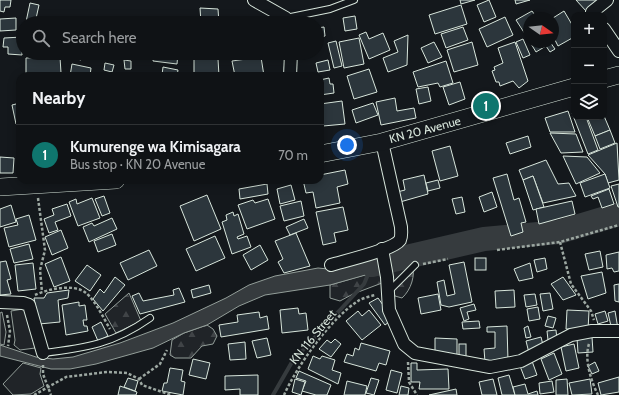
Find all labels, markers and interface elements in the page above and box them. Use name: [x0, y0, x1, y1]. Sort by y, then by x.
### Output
north arrow: [523, 12, 559, 48]
map controls: [571, 12, 607, 120]
button: +: [571, 12, 607, 48]
search box: [16, 16, 324, 60]
icon: search: [30, 27, 52, 49]
text: Search here: [62, 29, 137, 47]
button: −: [571, 48, 607, 84]
button: layers: [571, 84, 607, 120]
text: Nearby: [32, 88, 85, 108]
pin: 1: [473, 91, 499, 121]
street label: KN 20 Avenue: [387, 113, 462, 146]
your location: [337, 135, 357, 155]
text: Kumurenge wa Kimisagara: [70, 138, 241, 156]
text: 1: [43, 147, 47, 163]
text: 70 m: [278, 147, 308, 163]
text: Bus stop · KN 20 Avenue: [70, 156, 205, 172]
street label: KN 116 Street: [286, 306, 339, 367]

